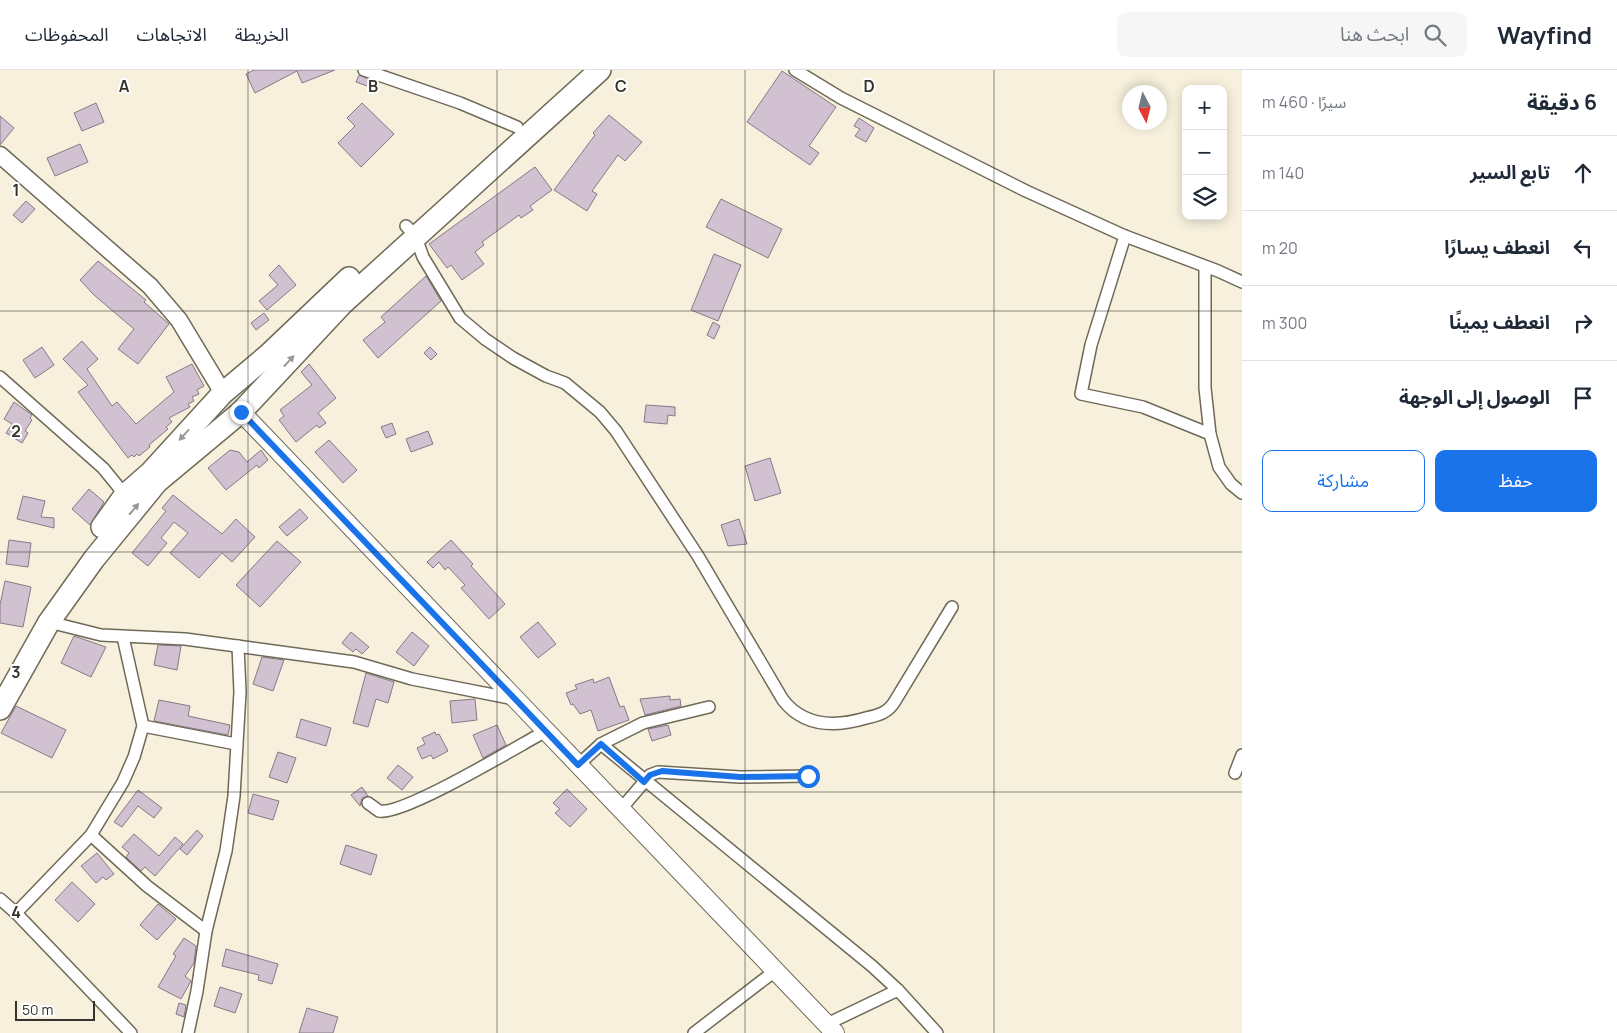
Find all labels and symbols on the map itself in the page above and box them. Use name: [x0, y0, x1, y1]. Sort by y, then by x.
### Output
text: A: [119, 75, 130, 97]
text: B: [368, 75, 378, 97]
text: C: [615, 75, 627, 97]
text: D: [863, 75, 875, 97]
north arrow: [1122, 85, 1167, 130]
text: 1: [12, 179, 20, 201]
one-way arrow: [283, 355, 295, 367]
route end: [230, 401, 253, 424]
text: 2: [11, 420, 21, 442]
one-way arrow: [178, 429, 190, 441]
one-way arrow: [129, 502, 140, 515]
text: 3: [11, 661, 21, 683]
route start: [797, 765, 820, 788]
text: 4: [11, 901, 21, 923]
scale bar: [15, 998, 95, 1021]

